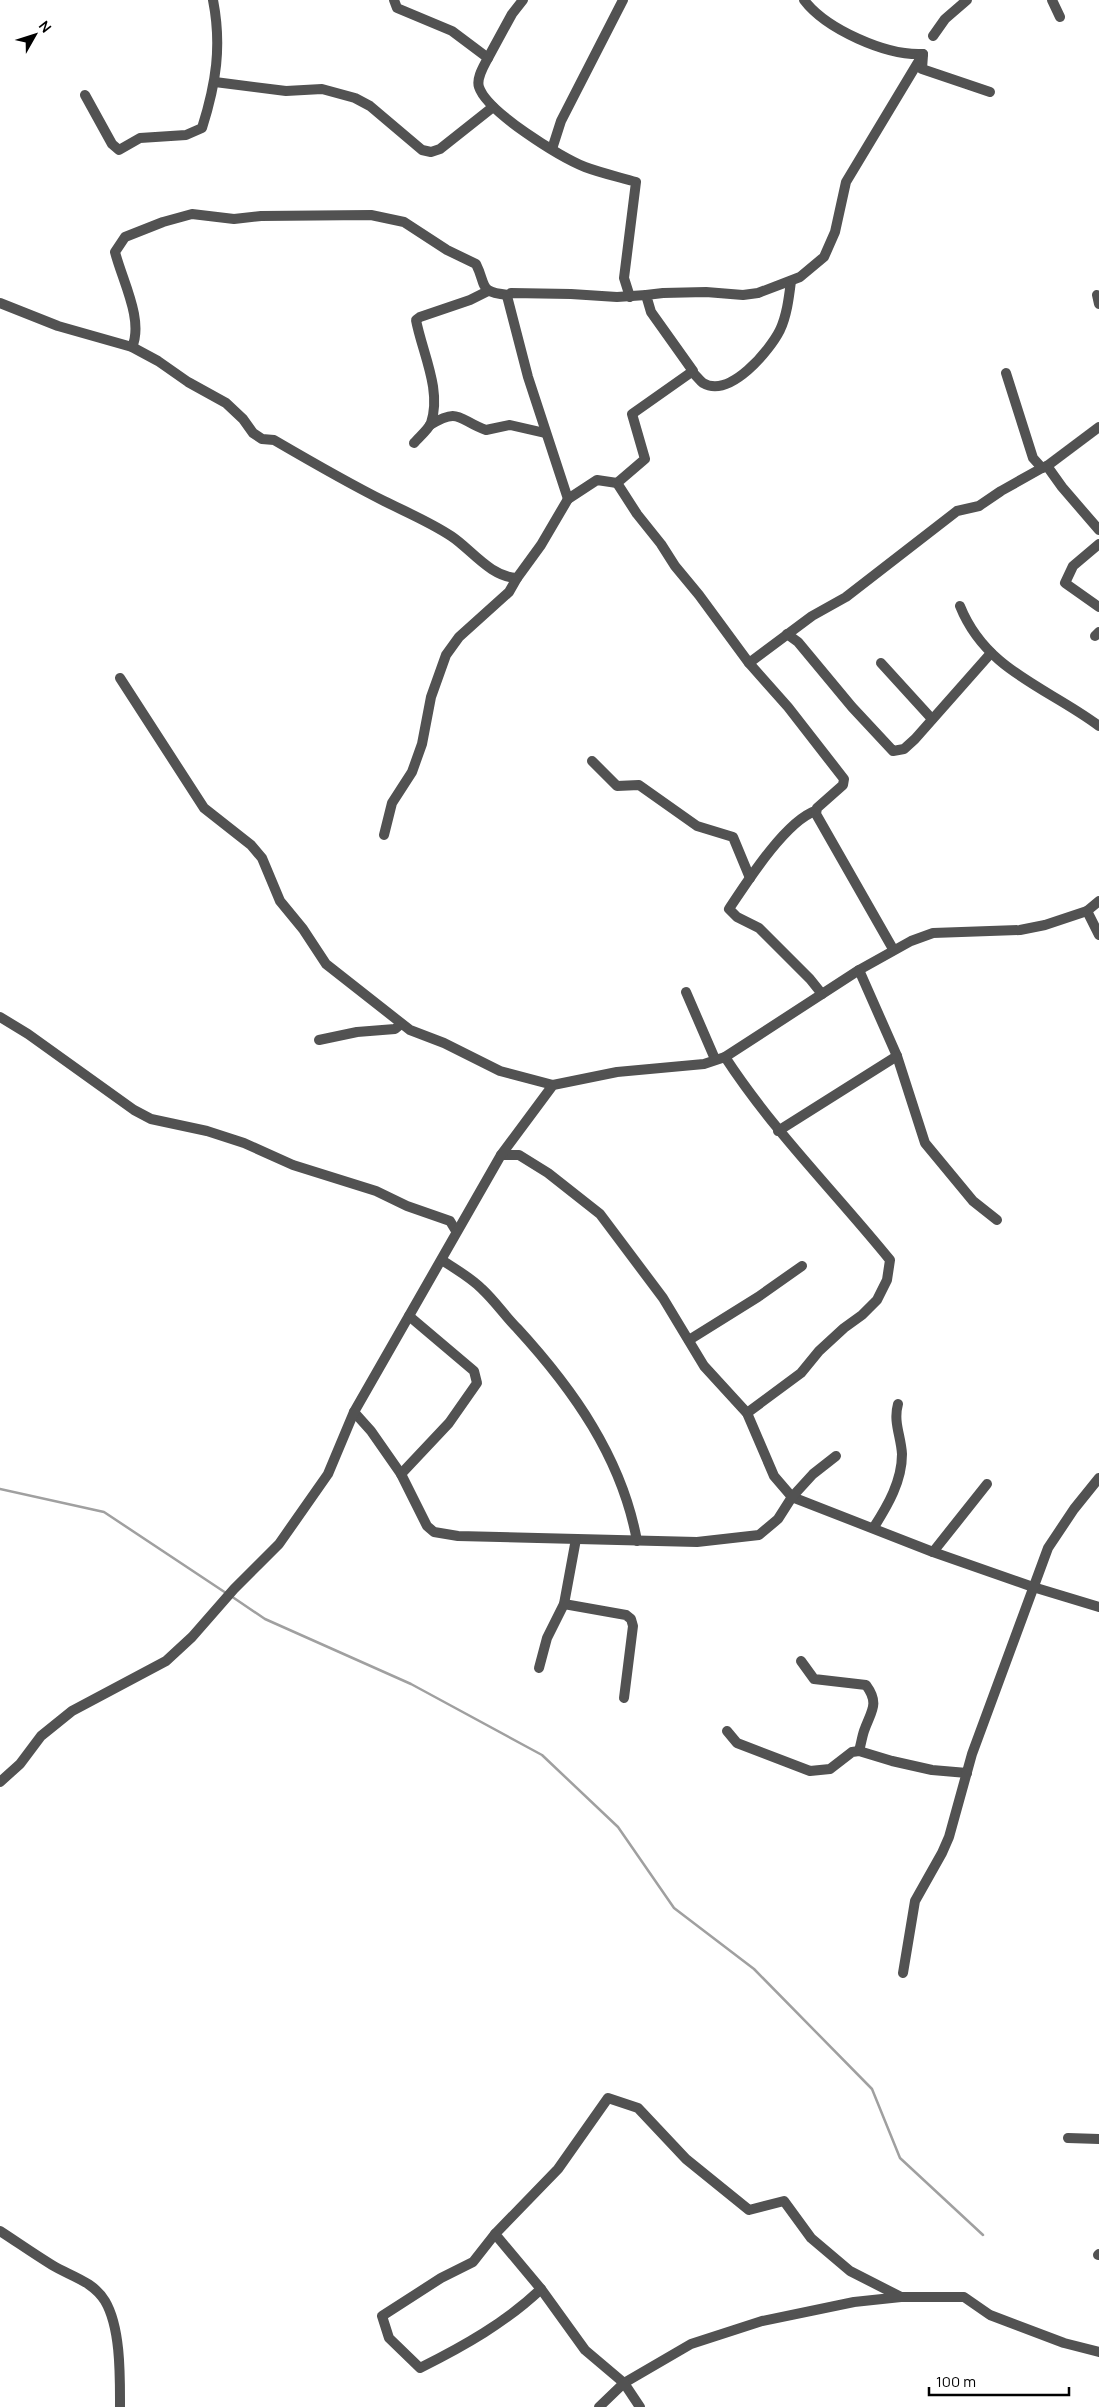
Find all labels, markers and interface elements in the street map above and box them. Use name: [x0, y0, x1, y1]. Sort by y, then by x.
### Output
north arrow: [10, 10, 60, 60]
text: N: [35, 17, 56, 36]
scale bar: [929, 2364, 1069, 2396]
text: 100 m: [936, 2371, 976, 2392]

